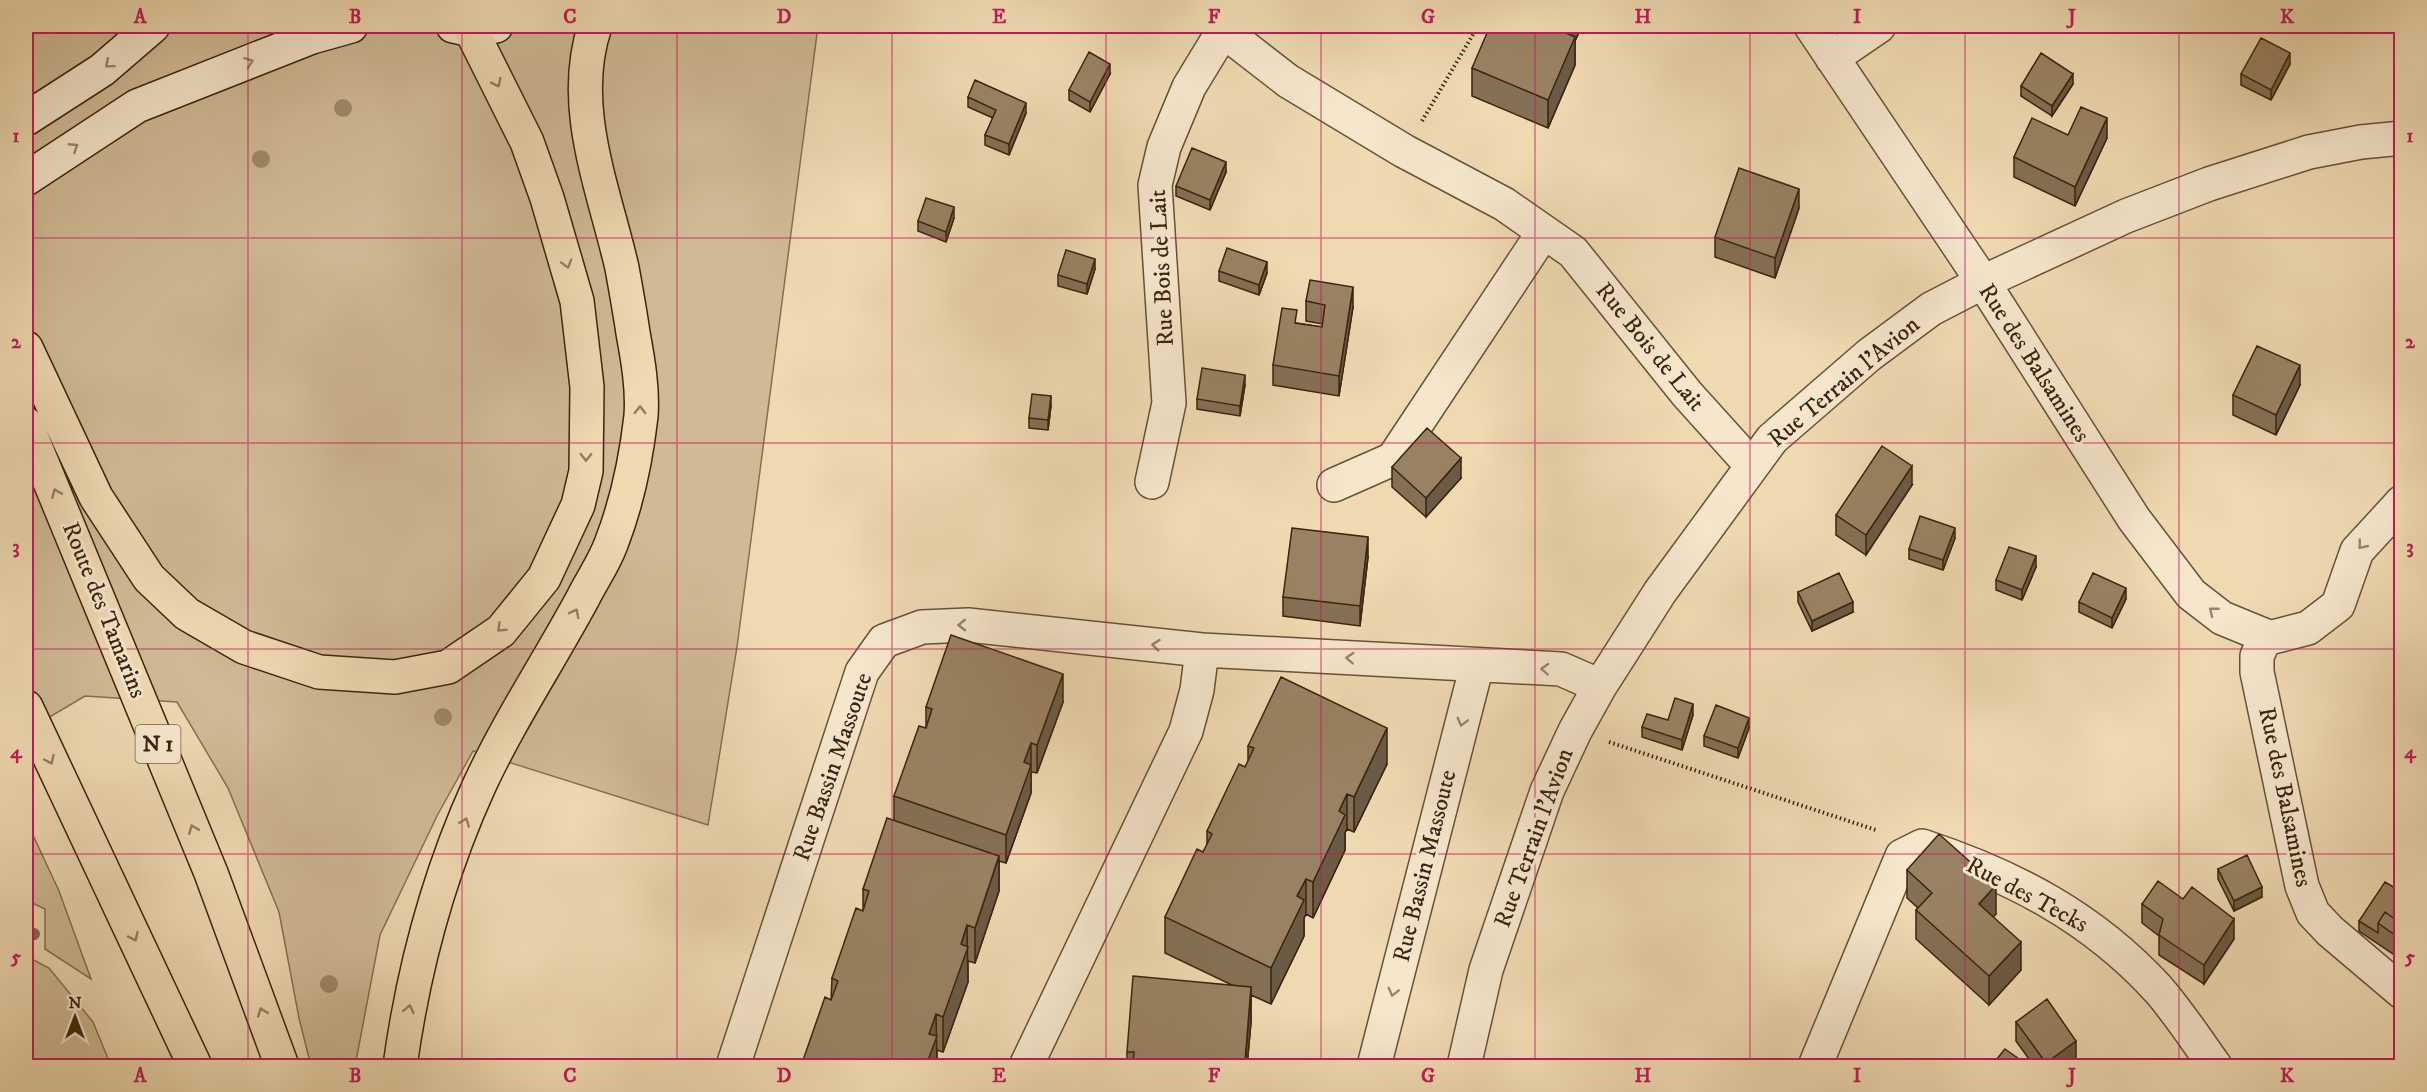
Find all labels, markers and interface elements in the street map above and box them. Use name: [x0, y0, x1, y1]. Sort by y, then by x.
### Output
text: A: [133, 5, 148, 30]
text: B: [349, 5, 361, 30]
text: C: [563, 5, 577, 30]
text: D: [777, 5, 792, 30]
text: E: [992, 5, 1006, 30]
text: F: [1208, 5, 1221, 30]
text: G: [1421, 5, 1435, 30]
text: H: [1635, 5, 1652, 30]
text: I: [1853, 5, 1861, 30]
text: J: [2066, 5, 2076, 30]
text: K: [2280, 5, 2295, 30]
one-way arrow: [105, 57, 116, 68]
one-way arrow: [243, 57, 254, 69]
one-way arrow: [490, 76, 502, 87]
text: 1: [12, 124, 20, 149]
text: 1: [2406, 124, 2414, 149]
one-way arrow: [68, 143, 79, 154]
street label: Rue Bois de Lait: [1143, 188, 1181, 347]
one-way arrow: [559, 259, 572, 269]
street label: Rue Bois de Lait: [1589, 276, 1711, 418]
street label: Rue des Balsamines: [1972, 278, 2096, 448]
street label: Rue Terrain l'Avion: [1762, 310, 1926, 454]
text: 2: [11, 330, 22, 355]
text: 2: [2405, 330, 2416, 355]
one-way arrow: [634, 405, 646, 414]
one-way arrow: [580, 453, 592, 462]
one-way arrow: [51, 489, 63, 500]
street label: Route des Tamarins: [55, 518, 153, 702]
text: 3: [12, 535, 20, 560]
text: 3: [2406, 535, 2414, 560]
one-way arrow: [2359, 538, 2370, 549]
one-way arrow: [2209, 608, 2220, 619]
one-way arrow: [568, 609, 579, 619]
one-way arrow: [957, 619, 966, 632]
one-way arrow: [498, 621, 508, 632]
one-way arrow: [1151, 639, 1160, 652]
one-way arrow: [1346, 652, 1355, 665]
one-way arrow: [1541, 662, 1550, 675]
street label: Rue Bassin Massoute: [787, 669, 879, 865]
street label: Rue des Balsamines: [2251, 704, 2319, 890]
one-way arrow: [1457, 717, 1470, 727]
road number: N 1: [136, 725, 180, 763]
text: 4: [10, 740, 23, 765]
text: 4: [2404, 740, 2417, 765]
street label: Rue Terrain l'Avion: [1488, 744, 1581, 932]
one-way arrow: [43, 754, 55, 765]
street label: Rue Bassin Massoute: [1387, 767, 1463, 965]
one-way arrow: [458, 818, 470, 829]
one-way arrow: [188, 824, 200, 835]
street label: Rue des Tecks: [1961, 850, 2093, 940]
one-way arrow: [126, 930, 138, 941]
text: 5: [10, 945, 21, 970]
text: 5: [2404, 945, 2415, 970]
north arrow: [45, 987, 105, 1047]
one-way arrow: [1387, 987, 1400, 997]
text: N: [68, 993, 82, 1013]
one-way arrow: [402, 1004, 415, 1014]
one-way arrow: [257, 1007, 270, 1017]
text: A: [133, 1064, 148, 1089]
text: B: [349, 1064, 361, 1089]
text: C: [563, 1064, 577, 1089]
text: D: [777, 1064, 792, 1089]
text: E: [992, 1064, 1006, 1089]
text: F: [1208, 1064, 1221, 1089]
text: G: [1421, 1064, 1435, 1089]
text: H: [1635, 1064, 1652, 1089]
text: I: [1853, 1064, 1861, 1089]
text: J: [2066, 1064, 2076, 1089]
text: K: [2280, 1064, 2295, 1089]

